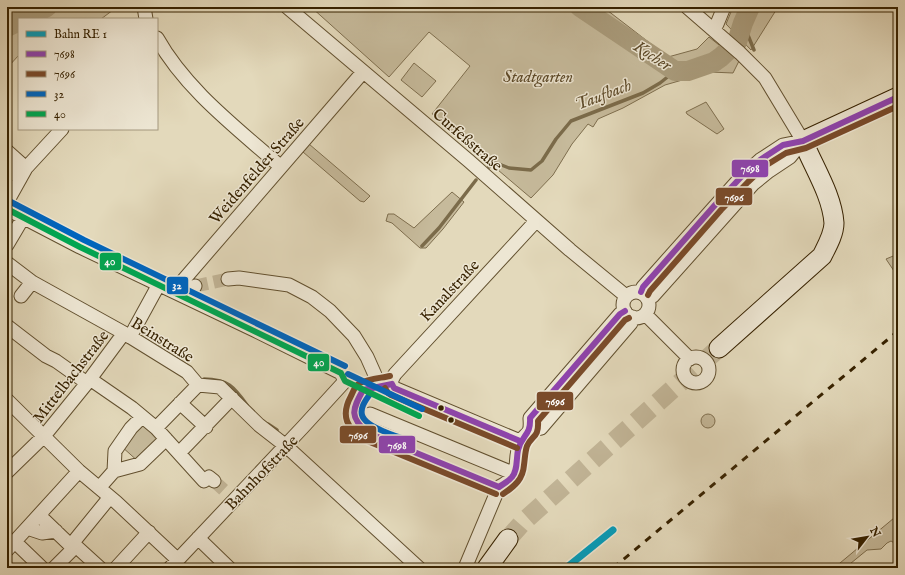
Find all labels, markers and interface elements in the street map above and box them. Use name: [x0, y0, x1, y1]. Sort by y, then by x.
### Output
legend: [18, 18, 158, 130]
text: Bahn RE 1: [54, 27, 107, 42]
water label: Kocher: [629, 36, 676, 77]
text: 7698: [54, 47, 75, 62]
text: 7696: [54, 67, 76, 82]
park label: Stadtgarten: [503, 68, 573, 88]
water label: Taufbach: [572, 75, 635, 116]
text: 32: [54, 87, 64, 102]
street label: Curfeßstraße: [428, 105, 506, 176]
text: 40: [54, 107, 66, 122]
street label: Weidenfelder Straße: [206, 114, 309, 229]
line badge: 7698: [731, 159, 769, 178]
text: 7698: [741, 162, 759, 176]
line badge: 7696: [715, 187, 753, 206]
text: 7696: [724, 191, 745, 205]
line badge: 40: [99, 252, 122, 271]
text: 40: [104, 255, 116, 269]
street label: Kanalstraße: [417, 256, 484, 327]
line badge: 32: [166, 276, 189, 295]
text: 32: [172, 279, 182, 293]
street label: Beinstraße: [127, 314, 197, 368]
street label: Mittelbachstraße: [29, 327, 114, 428]
line badge: 40: [307, 353, 330, 372]
text: 40: [313, 356, 325, 370]
line badge: 7696: [536, 391, 574, 411]
text: 7696: [545, 395, 566, 409]
unlabelled marker: [436, 403, 446, 413]
unlabelled marker: [446, 415, 456, 425]
line badge: 7696: [339, 425, 377, 444]
text: 7696: [348, 429, 369, 443]
street label: Bahnhofstraße: [222, 432, 303, 515]
line badge: 7698: [378, 435, 416, 454]
text: 7698: [388, 439, 406, 453]
north arrow: [847, 517, 887, 557]
text: N: [866, 524, 883, 540]

